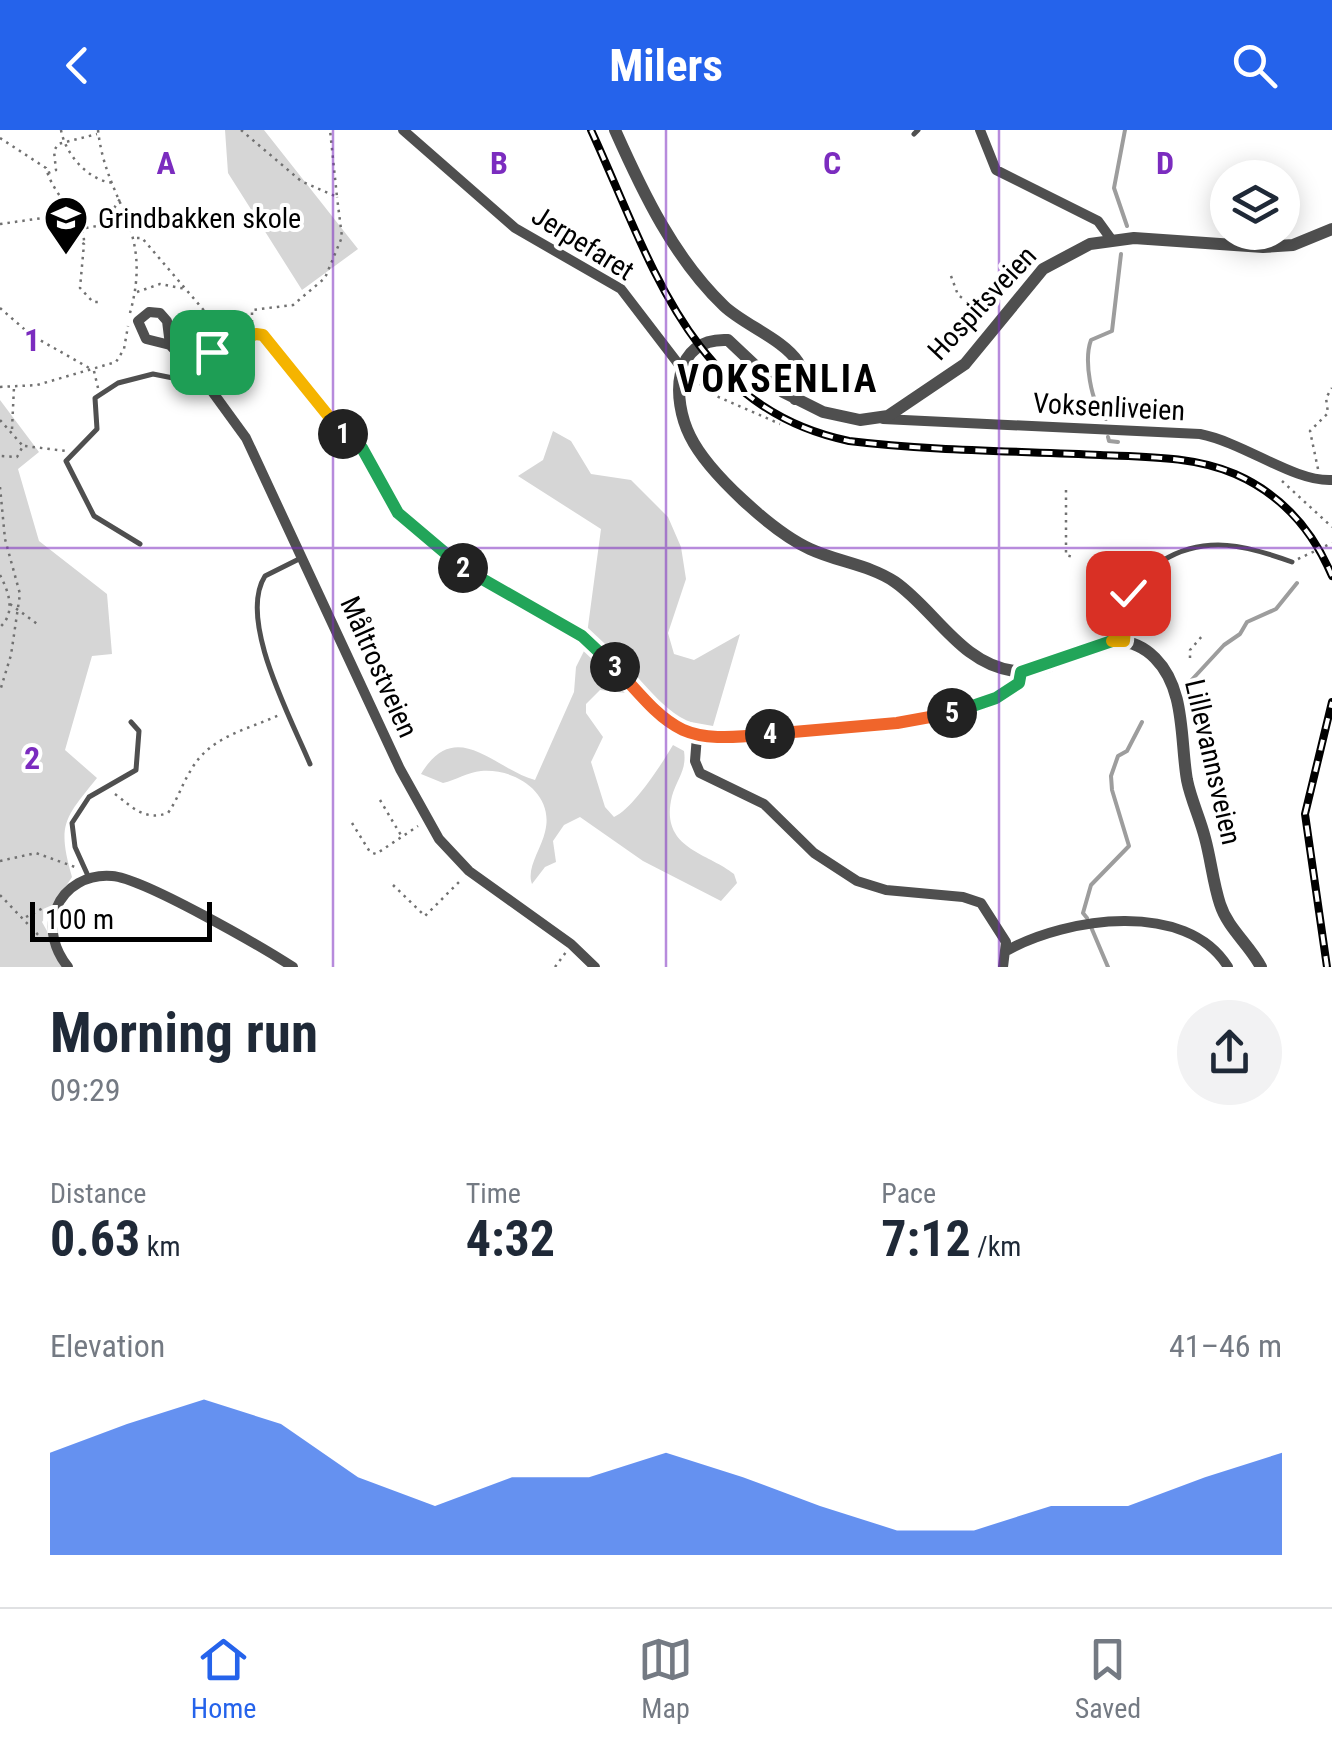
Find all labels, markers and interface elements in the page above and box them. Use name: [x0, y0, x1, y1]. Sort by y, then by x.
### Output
icon: back: [50, 38, 105, 93]
icon: search: [1227, 38, 1282, 93]
text: Milers: [609, 39, 723, 92]
text: A: [156, 144, 176, 182]
text: B: [490, 144, 508, 182]
text: C: [823, 144, 841, 182]
text: D: [1156, 144, 1174, 182]
map controls: [1210, 160, 1300, 250]
button: layers: [1210, 160, 1300, 250]
school or university icon: Grindbakken skole: [43, 195, 89, 256]
street label: Jerpefaret: [526, 199, 640, 287]
place label: Grindbakken skole: [98, 202, 301, 235]
street label: Hospitsveien: [921, 239, 1043, 367]
pin: [170, 310, 255, 395]
text: 1: [24, 321, 40, 359]
icon: arrive: [185, 325, 240, 380]
district label: VOKSENLIA: [677, 357, 879, 401]
street label: Voksenliveien: [1032, 387, 1186, 427]
pin: 1: [318, 409, 368, 459]
text: 1: [336, 417, 350, 450]
pin: 2: [438, 543, 488, 593]
text: 2: [456, 551, 470, 584]
pin: [1086, 551, 1171, 636]
icon: check: [1101, 566, 1156, 621]
street label: Måltrostveien: [333, 591, 425, 743]
pin: 3: [590, 642, 640, 692]
text: 3: [608, 650, 622, 683]
street label: Lillevannsveien: [1178, 676, 1248, 848]
pin: 5: [927, 688, 977, 738]
text: 5: [945, 696, 959, 729]
pin: 4: [745, 709, 795, 759]
text: 4: [763, 717, 777, 750]
text: 2: [24, 739, 40, 777]
scale bar: [30, 897, 212, 941]
text: 100 m: [45, 903, 114, 936]
button: share: [1177, 1000, 1282, 1105]
text: Morning run: [50, 1001, 318, 1065]
text: 09:29: [50, 1071, 121, 1109]
text: Distance: [50, 1177, 147, 1210]
text: Time: [466, 1177, 521, 1210]
text: Pace: [881, 1177, 936, 1210]
text: 0.63: [50, 1210, 140, 1268]
text: 4:32: [466, 1210, 555, 1268]
text: 7:12: [881, 1210, 971, 1268]
text: km: [140, 1230, 180, 1263]
text: /km: [971, 1230, 1021, 1263]
text: Elevation: [50, 1327, 165, 1365]
text: 41–46 m: [1169, 1327, 1282, 1365]
tab: Home: [191, 1632, 256, 1725]
tab: Map: [638, 1632, 693, 1725]
tab: Saved: [1075, 1632, 1141, 1725]

